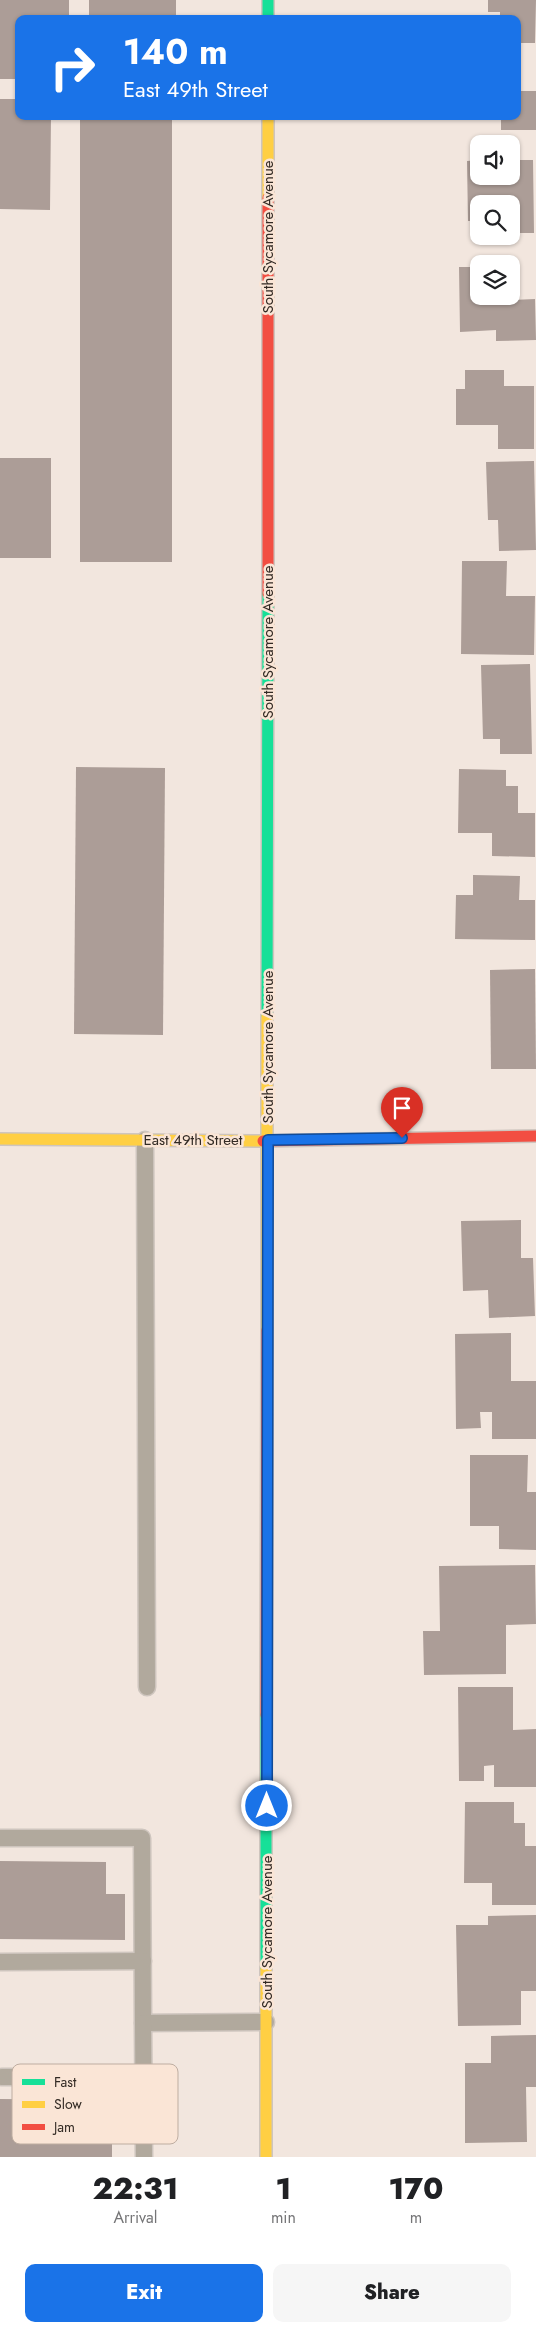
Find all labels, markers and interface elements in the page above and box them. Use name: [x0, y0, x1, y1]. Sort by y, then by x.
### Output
text: 140 m: [123, 27, 228, 77]
icon: right: [40, 35, 105, 100]
text: East 49th Street: [123, 73, 268, 105]
map controls: [470, 135, 520, 305]
button: sound: [470, 135, 520, 185]
street label: South Sycamore Avenue: [257, 160, 279, 314]
button: search: [470, 195, 520, 245]
button: layers: [470, 255, 520, 305]
street label: South Sycamore Avenue: [257, 565, 279, 719]
street label: South Sycamore Avenue: [257, 970, 279, 1124]
pin: [381, 1087, 423, 1138]
icon: arrive: [388, 1094, 416, 1122]
street label: East 49th Street: [144, 1129, 243, 1151]
position arrow: [240, 1779, 292, 1831]
street label: South Sycamore Avenue: [256, 1855, 278, 2009]
legend: [12, 2064, 178, 2144]
text: Fast: [54, 2072, 77, 2092]
text: Slow: [54, 2094, 82, 2114]
text: Jam: [52, 2117, 75, 2137]
text: 22:31: [93, 2167, 178, 2210]
text: 1: [276, 2167, 291, 2210]
text: 170: [388, 2167, 443, 2210]
text: Arrival: [113, 2206, 158, 2229]
text: min: [271, 2206, 296, 2229]
text: m: [410, 2206, 422, 2229]
button: Exit: [25, 2264, 263, 2322]
button: Share: [273, 2264, 511, 2322]

